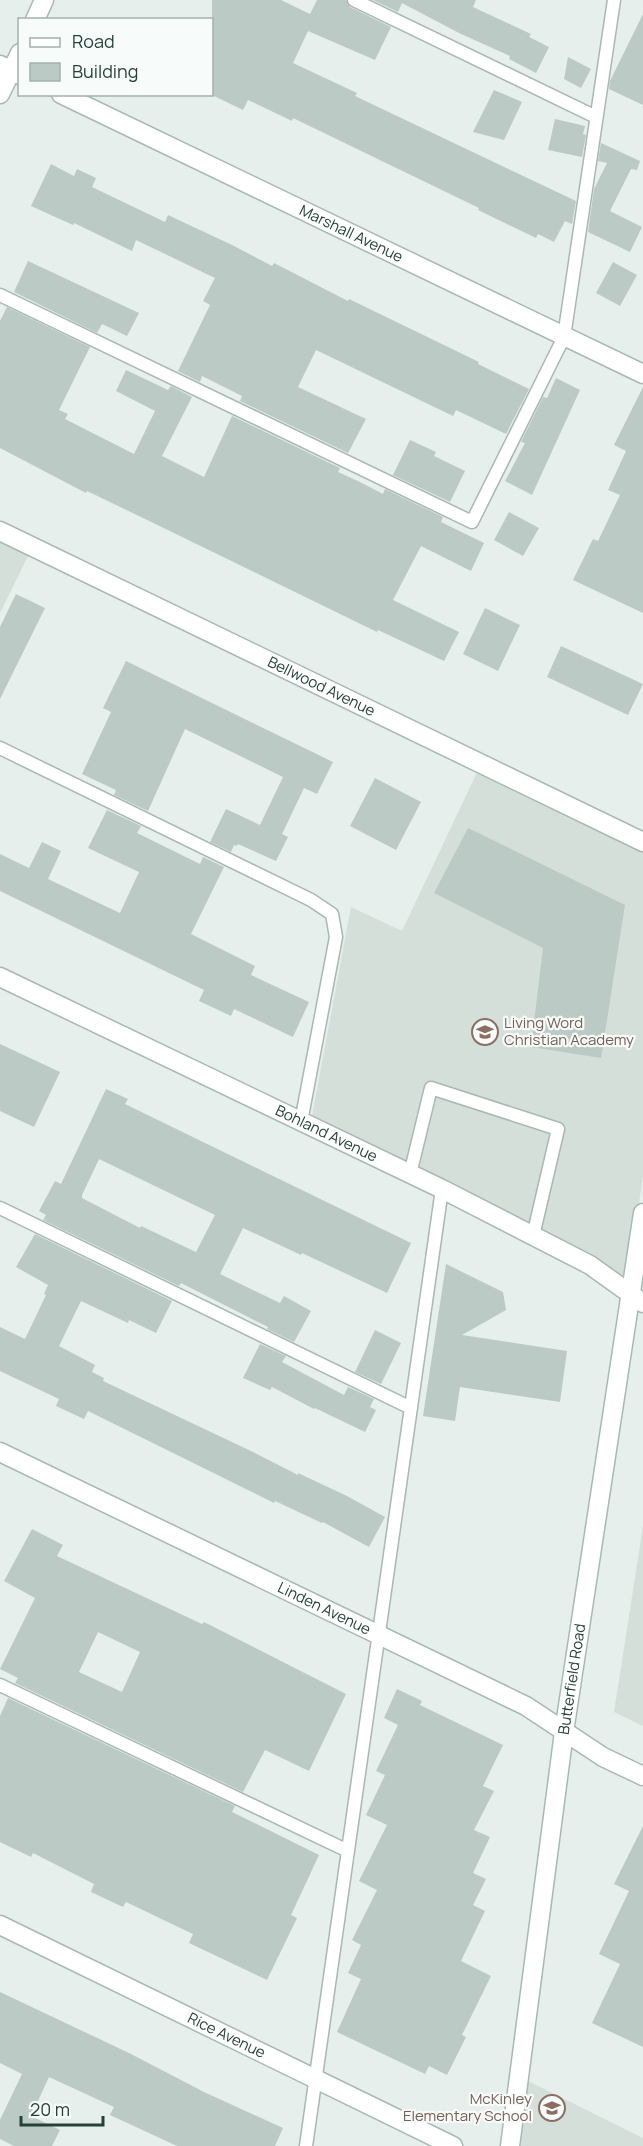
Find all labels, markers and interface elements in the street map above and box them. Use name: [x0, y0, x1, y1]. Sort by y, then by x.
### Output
legend: [18, 18, 213, 96]
text: Road: [72, 29, 115, 53]
text: Building: [72, 59, 138, 83]
street label: Marshall Avenue: [296, 199, 407, 267]
street label: Bellwood Avenue: [264, 651, 379, 721]
place label: Living Word Christian Academy: [504, 1012, 634, 1050]
school or university icon: Living Word Christian Academy: [470, 1017, 500, 1047]
street label: Bohland Avenue: [272, 1100, 381, 1167]
street label: Linden Avenue: [274, 1577, 375, 1640]
street label: Butterfield Road: [553, 1622, 590, 1736]
street label: Rice Avenue: [184, 2007, 269, 2063]
place label: McKinley Elementary School: [403, 2088, 532, 2126]
scale bar: [21, 2089, 104, 2127]
school or university icon: McKinley Elementary School: [537, 2093, 567, 2123]
text: 20 m: [30, 2097, 70, 2121]

